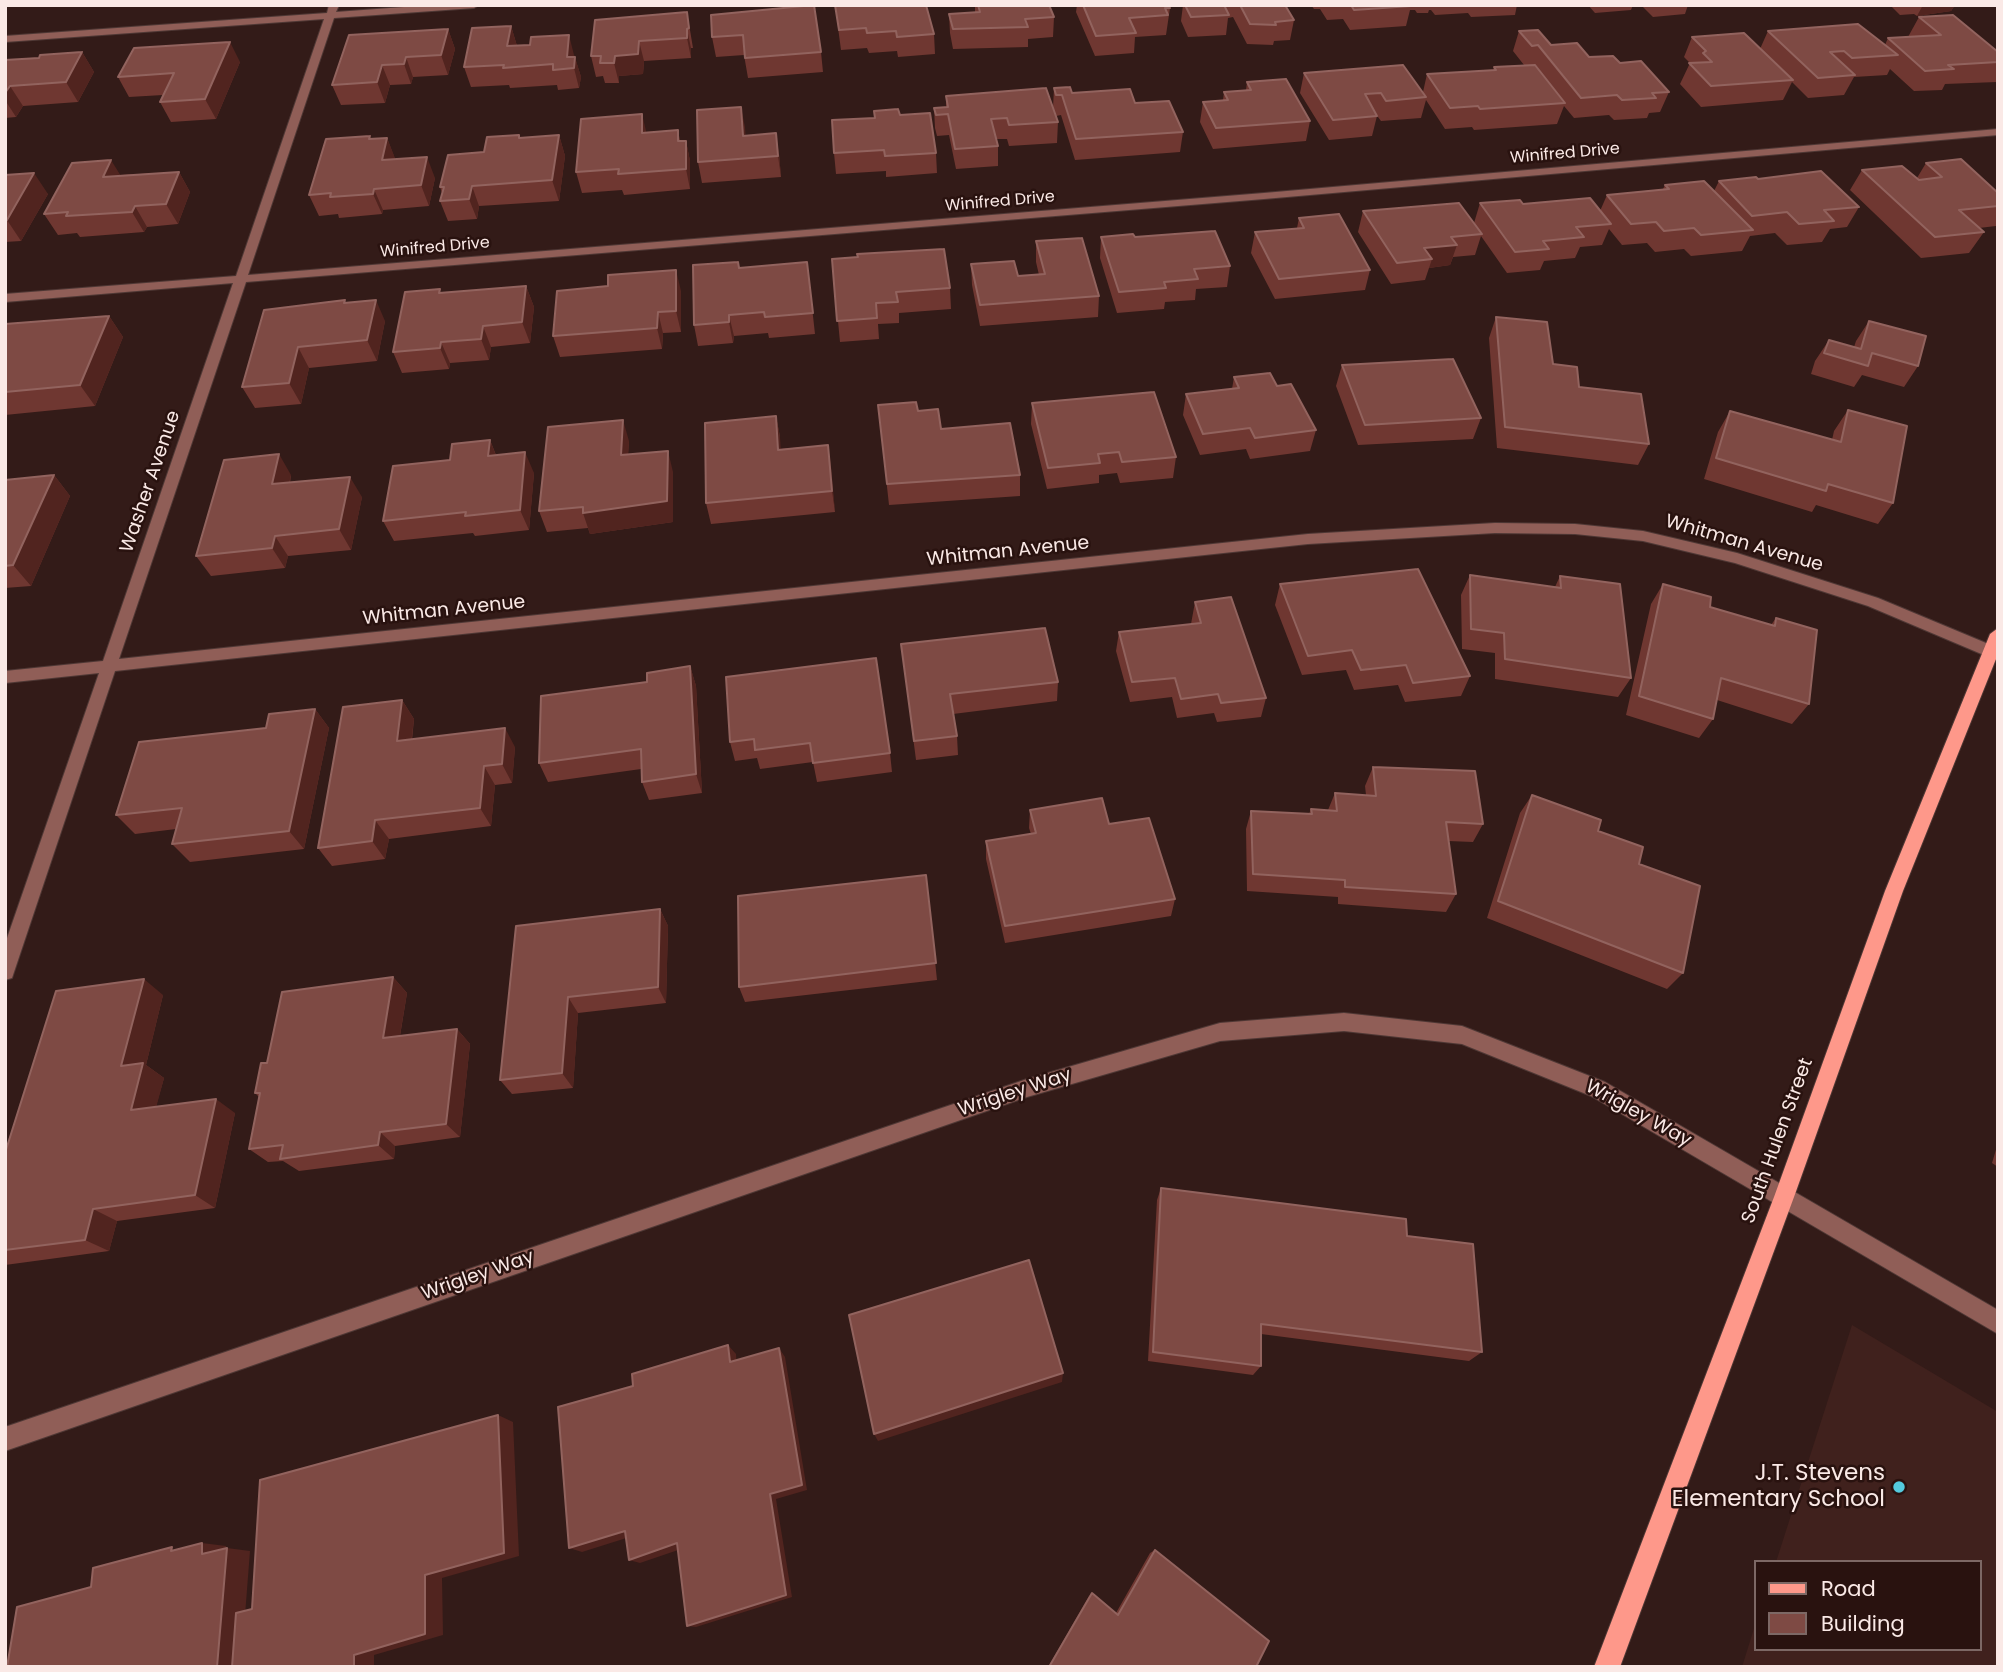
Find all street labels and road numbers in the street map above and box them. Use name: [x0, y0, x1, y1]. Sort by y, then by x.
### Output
street label: Winifred Drive: [1509, 140, 1621, 168]
street label: Winifred Drive: [944, 188, 1056, 216]
street label: Winifred Drive: [379, 234, 491, 262]
street label: Washer Avenue: [116, 408, 186, 556]
street label: Whitman Avenue: [1662, 511, 1826, 577]
street label: Whitman Avenue: [926, 532, 1090, 572]
street label: Whitman Avenue: [362, 591, 526, 631]
street label: South Hulen Street: [1737, 1055, 1819, 1227]
street label: Wrigley Way: [956, 1064, 1074, 1122]
street label: Wrigley Way: [1581, 1076, 1695, 1152]
street label: Wrigley Way: [419, 1246, 537, 1306]

